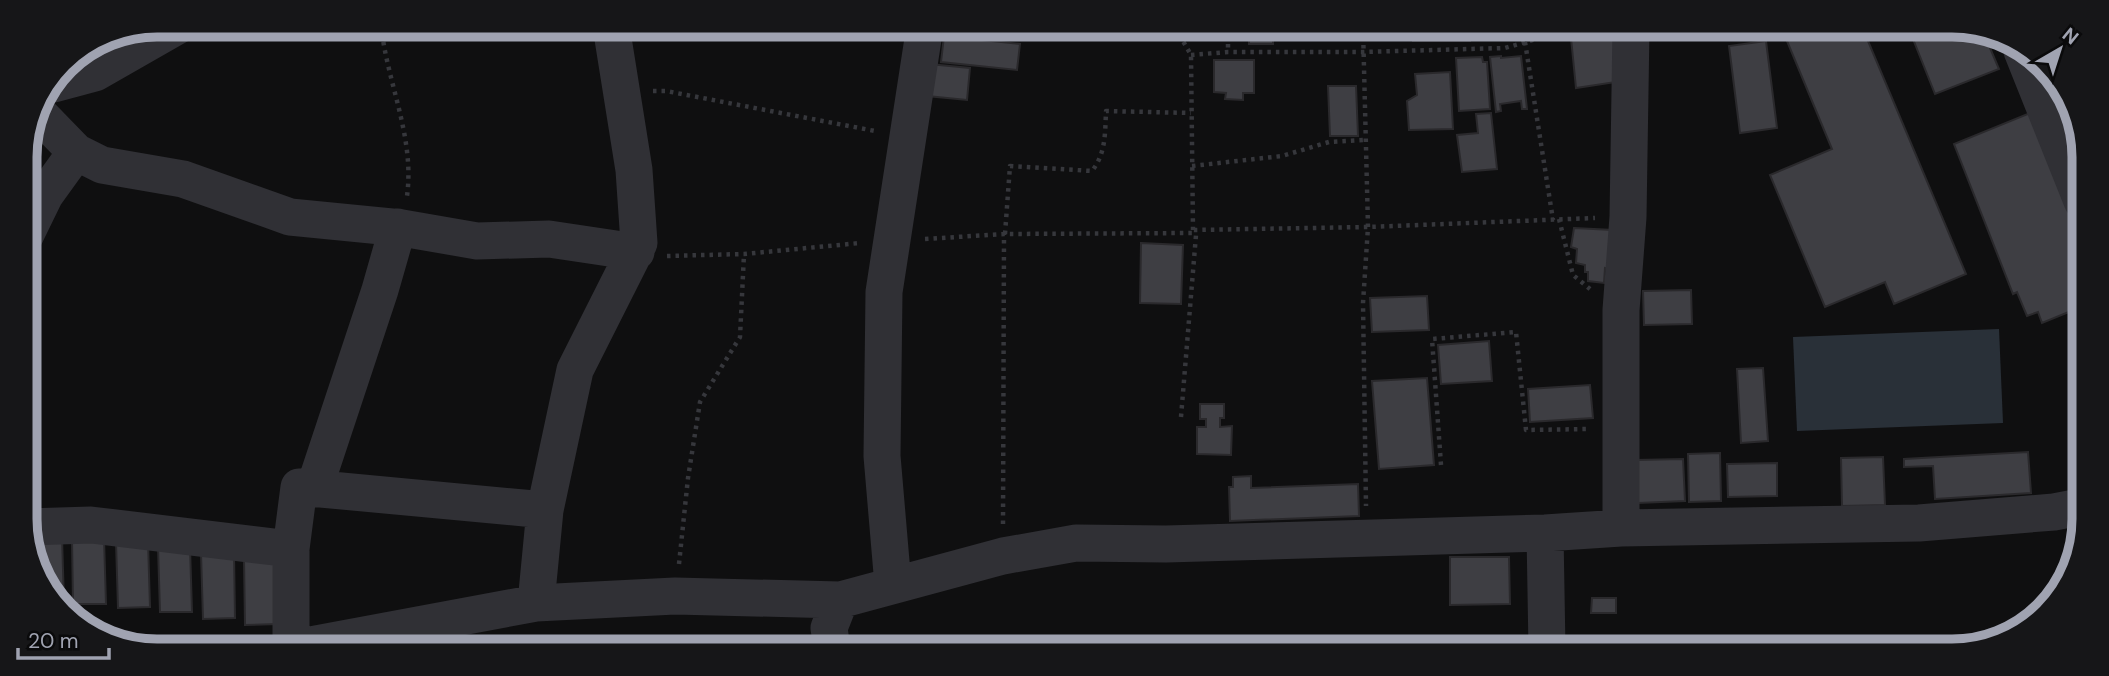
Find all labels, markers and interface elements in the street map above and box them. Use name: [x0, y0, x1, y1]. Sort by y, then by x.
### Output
north arrow: [2025, 14, 2095, 84]
text: N: [2057, 22, 2084, 50]
scale bar: [18, 616, 108, 660]
text: 20 m: [28, 627, 79, 655]

